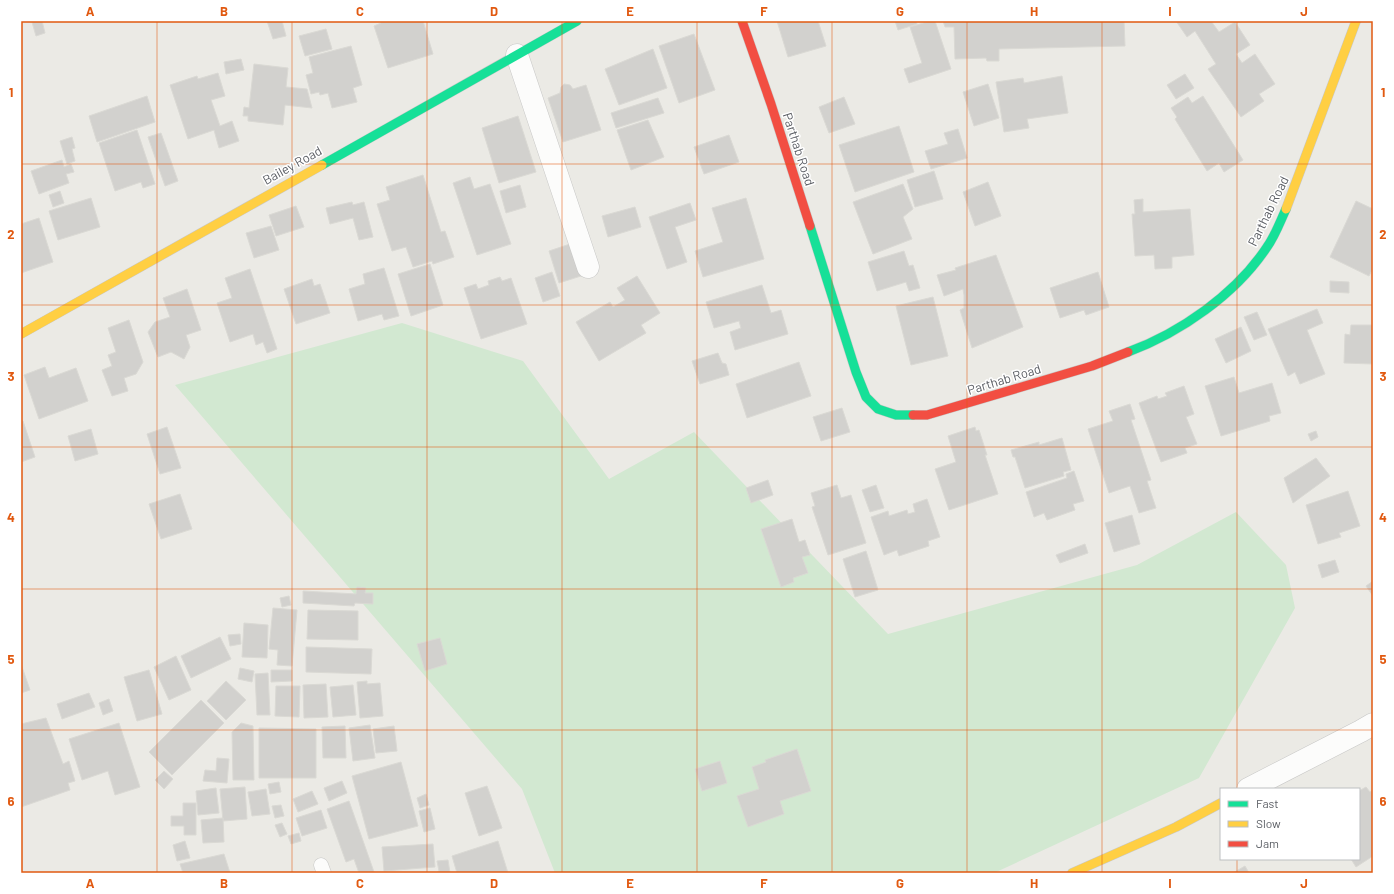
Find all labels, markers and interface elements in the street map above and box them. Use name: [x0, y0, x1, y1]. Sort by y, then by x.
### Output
text: A: [86, 3, 95, 19]
text: B: [220, 3, 228, 19]
text: C: [356, 3, 364, 19]
text: D: [490, 3, 498, 19]
text: E: [626, 3, 634, 19]
text: F: [760, 3, 768, 19]
text: G: [896, 3, 904, 19]
text: H: [1030, 3, 1038, 19]
text: I: [1168, 3, 1172, 19]
text: J: [1300, 3, 1308, 19]
text: 1: [9, 84, 13, 100]
text: 1: [1381, 84, 1385, 100]
street label: Parthab Road: [780, 110, 818, 188]
street label: Bailey Road: [260, 142, 324, 188]
street label: Parthab Road: [1244, 173, 1292, 249]
text: 2: [7, 226, 15, 242]
text: 2: [1379, 226, 1387, 242]
street label: Parthab Road: [965, 360, 1043, 398]
text: 3: [7, 368, 15, 384]
text: 3: [1379, 368, 1387, 384]
text: 4: [7, 509, 15, 525]
text: 4: [1379, 509, 1387, 525]
text: 5: [7, 651, 15, 667]
text: 5: [1379, 651, 1387, 667]
legend: [1220, 788, 1360, 860]
text: 6: [8, 793, 15, 809]
text: 6: [1380, 793, 1387, 809]
text: Fast: [1256, 796, 1279, 810]
text: Slow: [1256, 816, 1281, 830]
text: Jam: [1256, 836, 1279, 850]
text: A: [86, 875, 95, 891]
text: B: [220, 875, 228, 891]
text: C: [356, 875, 364, 891]
text: D: [490, 875, 498, 891]
text: E: [626, 875, 634, 891]
text: F: [760, 875, 768, 891]
text: G: [896, 875, 904, 891]
text: H: [1030, 875, 1038, 891]
text: I: [1168, 875, 1172, 891]
text: J: [1300, 875, 1308, 891]

